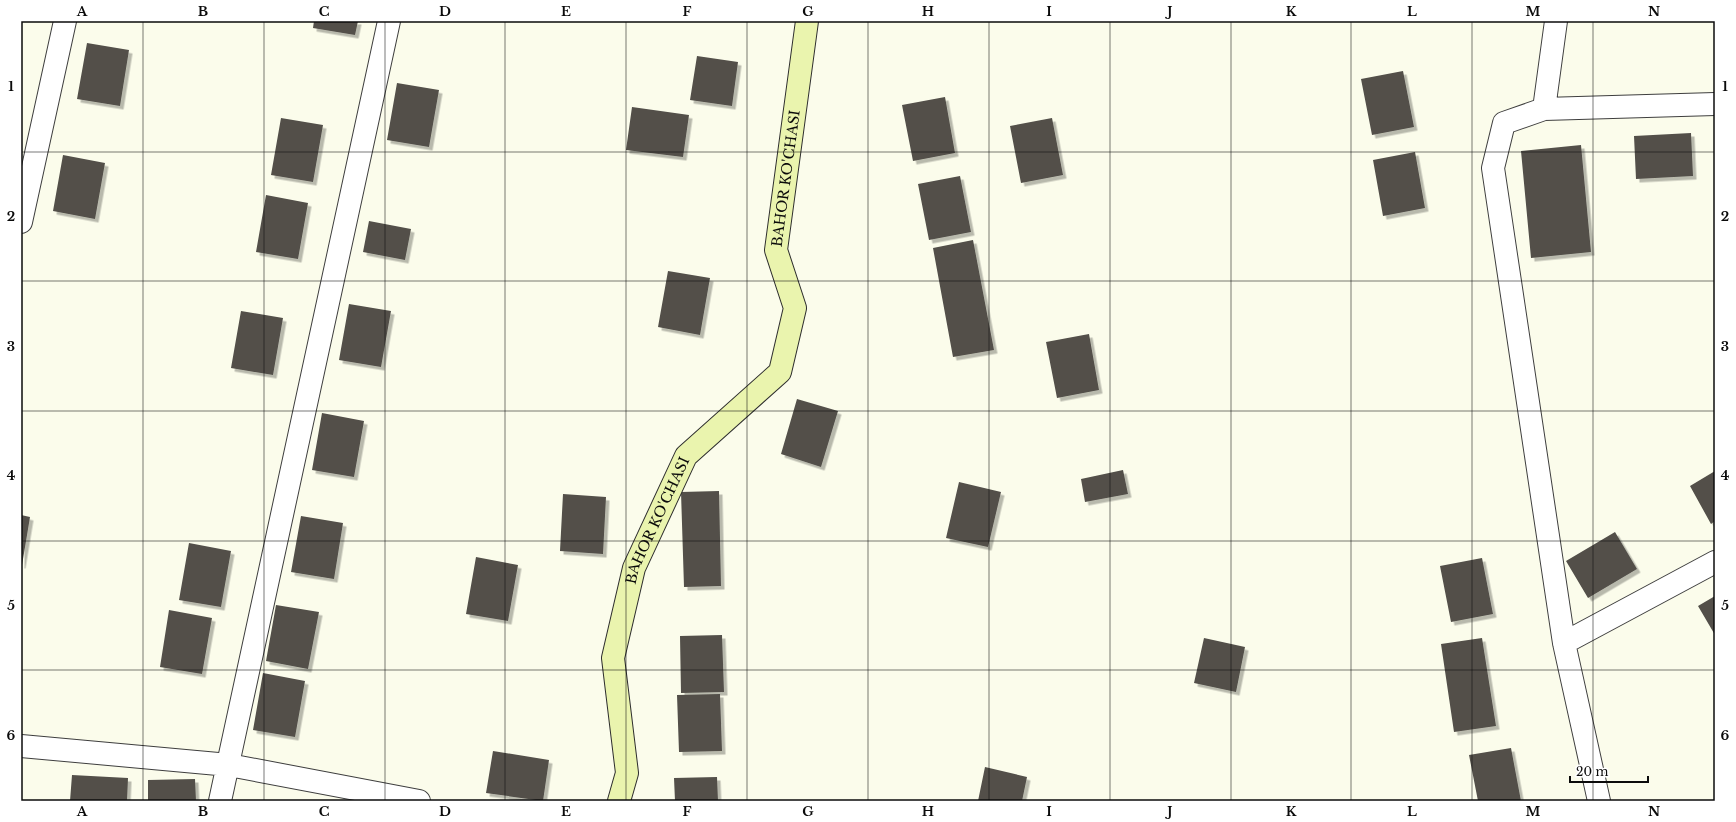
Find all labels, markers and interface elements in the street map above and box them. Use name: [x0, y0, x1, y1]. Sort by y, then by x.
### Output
text: A: [76, 3, 88, 20]
text: B: [198, 3, 208, 20]
text: C: [319, 3, 330, 20]
text: D: [439, 3, 451, 20]
text: E: [561, 3, 571, 20]
text: F: [683, 3, 692, 20]
text: G: [802, 3, 814, 20]
text: H: [922, 3, 934, 20]
text: I: [1046, 3, 1052, 20]
text: J: [1164, 3, 1173, 20]
text: K: [1286, 3, 1297, 20]
text: L: [1407, 3, 1417, 20]
text: M: [1526, 3, 1541, 20]
text: N: [1648, 3, 1660, 20]
text: 1: [8, 78, 14, 95]
text: 1: [1722, 78, 1728, 95]
street label: BAHOR KO'CHASI: [768, 109, 804, 248]
text: 2: [7, 208, 15, 225]
text: 2: [1721, 208, 1729, 225]
text: 3: [7, 338, 15, 355]
text: 3: [1721, 338, 1729, 355]
street label: BAHOR KO'CHASI: [622, 454, 693, 586]
text: 4: [7, 467, 16, 484]
text: 4: [1721, 467, 1730, 484]
text: 5: [7, 597, 15, 614]
text: 5: [1721, 597, 1729, 614]
text: 6: [7, 727, 16, 744]
text: 6: [1721, 727, 1730, 744]
scale bar: [1570, 758, 1648, 784]
text: 20 m: [1576, 764, 1608, 779]
text: A: [76, 803, 88, 820]
text: B: [198, 803, 208, 820]
text: C: [319, 803, 330, 820]
text: D: [439, 803, 451, 820]
text: E: [561, 803, 571, 820]
text: F: [683, 803, 692, 820]
text: G: [802, 803, 814, 820]
text: H: [922, 803, 934, 820]
text: I: [1046, 803, 1052, 820]
text: J: [1164, 803, 1173, 820]
text: K: [1286, 803, 1297, 820]
text: L: [1407, 803, 1417, 820]
text: M: [1526, 803, 1541, 820]
text: N: [1648, 803, 1660, 820]

